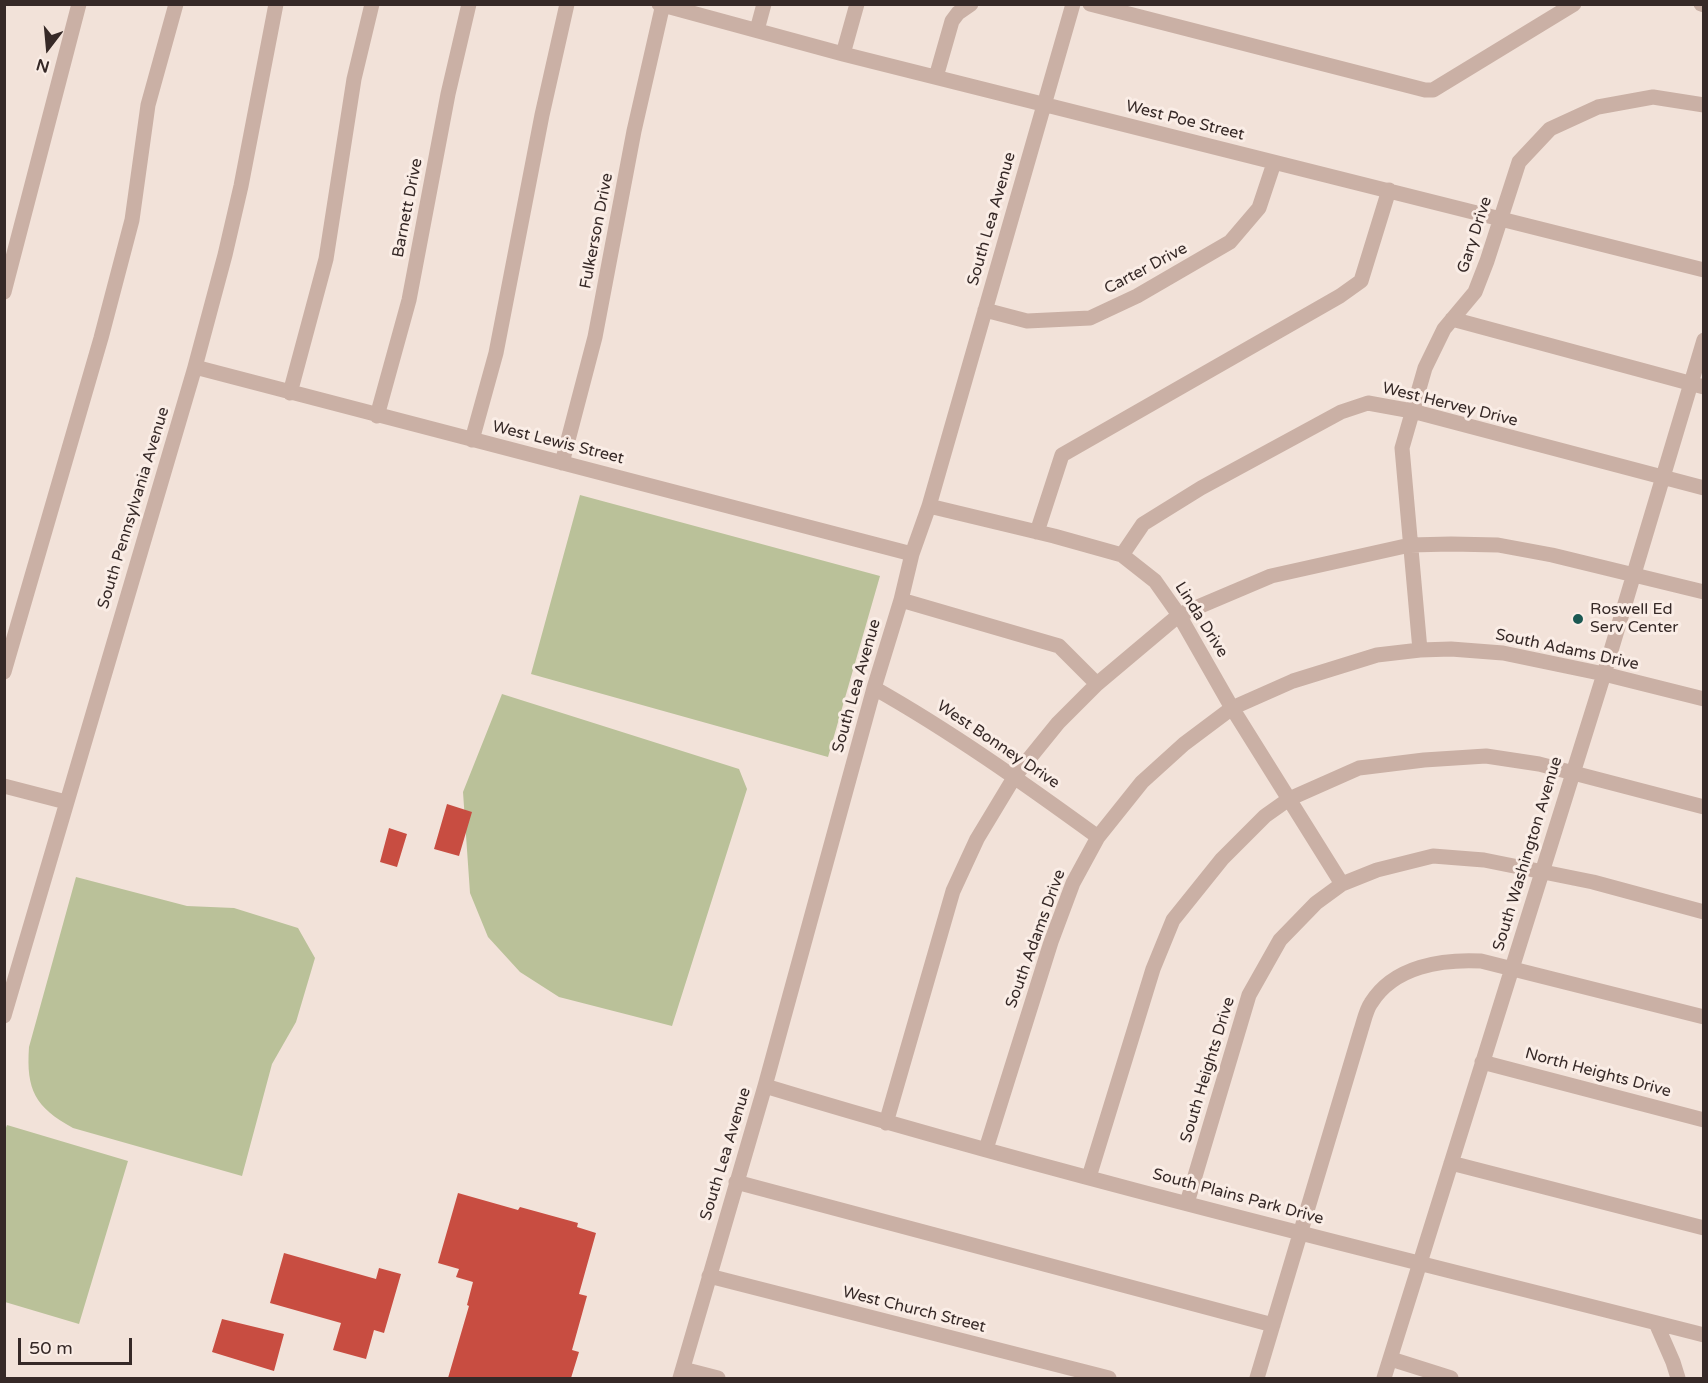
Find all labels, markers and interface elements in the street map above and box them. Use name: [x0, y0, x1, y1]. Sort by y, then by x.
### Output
north arrow: [18, 18, 78, 78]
text: N: [34, 54, 52, 77]
street label: West Poe Street: [1124, 97, 1246, 145]
street label: South Lea Avenue: [964, 150, 1020, 288]
street label: Barnett Drive: [389, 157, 427, 259]
street label: Fulkerson Drive: [576, 172, 618, 290]
street label: Gary Drive: [1454, 194, 1496, 276]
street label: Carter Drive: [1101, 239, 1191, 299]
street label: West Hervey Drive: [1380, 379, 1520, 431]
street label: South Pennsylvania Avenue: [94, 405, 174, 611]
street label: West Lewis Street: [490, 417, 626, 469]
street label: Linda Drive: [1170, 579, 1232, 661]
place label: Roswell Ed Serv Center: [1590, 600, 1678, 638]
marker: Roswell Ed Serv Center: [1571, 612, 1585, 626]
street label: South Lea Avenue: [829, 617, 885, 755]
street label: South Adams Drive: [1494, 625, 1640, 675]
street label: West Bonney Drive: [933, 697, 1063, 793]
street label: South Washington Avenue: [1489, 755, 1567, 953]
street label: South Adams Drive: [1002, 867, 1070, 1011]
street label: South Heights Drive: [1177, 995, 1239, 1145]
street label: North Heights Drive: [1523, 1044, 1673, 1102]
street label: South Lea Avenue: [697, 1085, 755, 1223]
street label: South Plains Park Drive: [1150, 1165, 1326, 1229]
street label: West Church Street: [840, 1283, 988, 1337]
scale bar: [21, 1326, 135, 1364]
text: 50 m: [29, 1337, 73, 1359]

